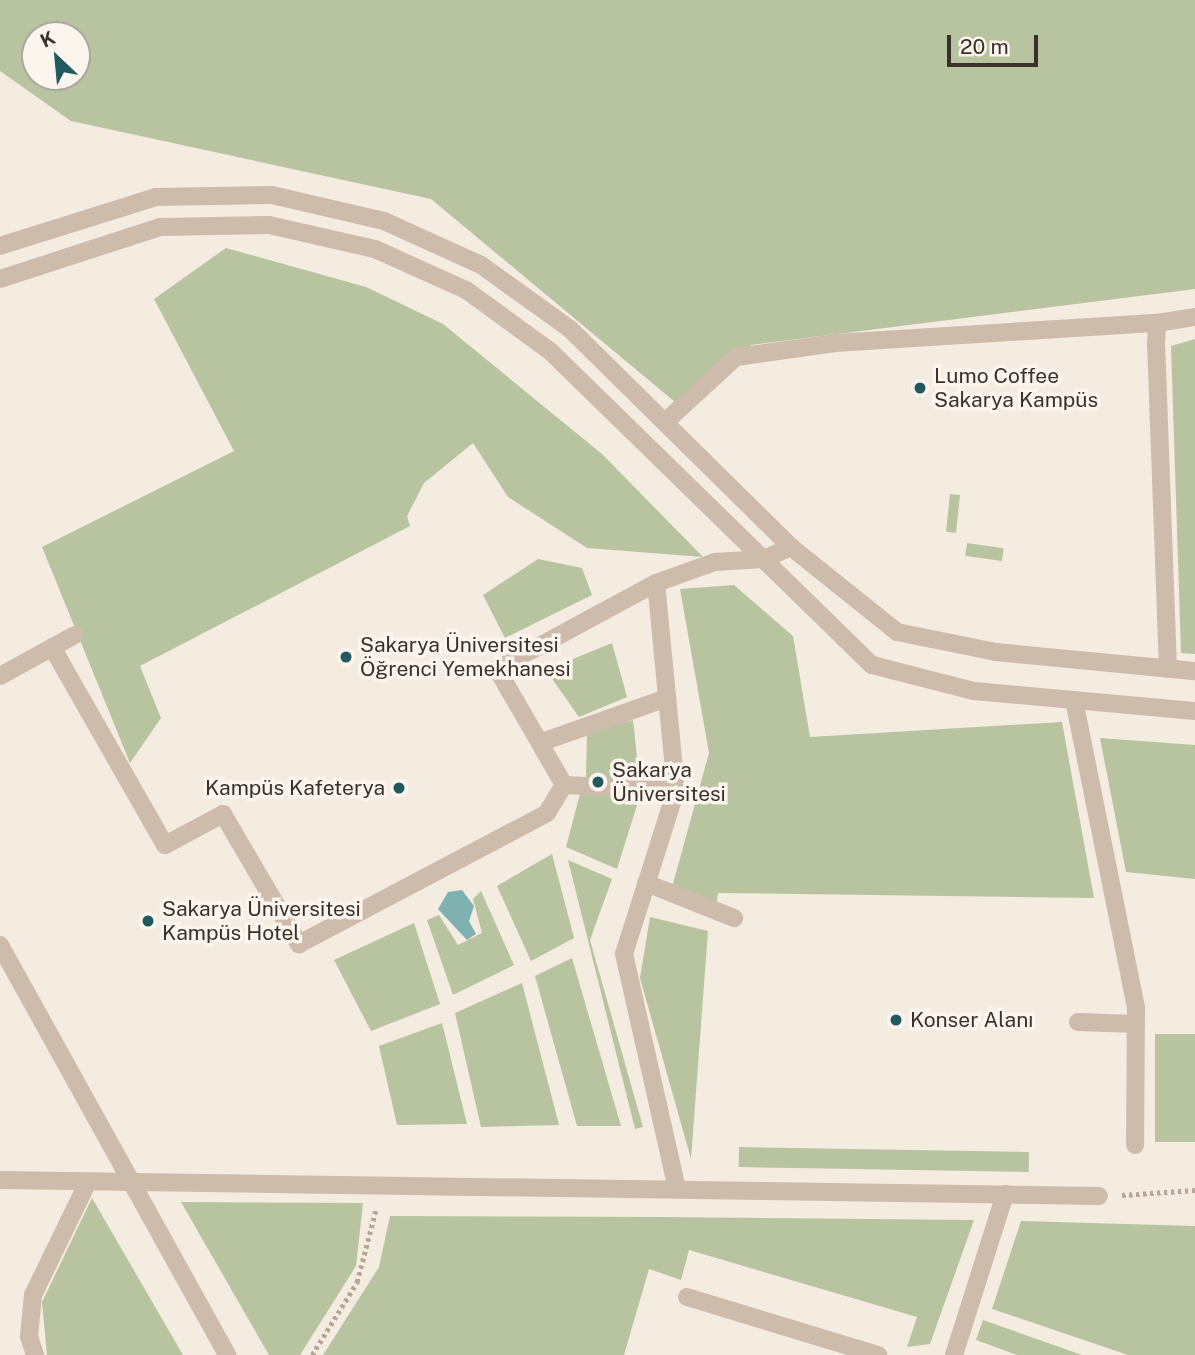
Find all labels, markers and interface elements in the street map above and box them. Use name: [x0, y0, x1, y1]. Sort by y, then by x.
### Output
north arrow: [21, 21, 91, 91]
scale bar: [950, 21, 1041, 65]
text: K: [37, 26, 59, 52]
text: 20 m: [960, 34, 1009, 59]
place label: Lumo Coffee Sakarya Kampüs: [934, 363, 1098, 413]
marker: Lumo Coffee Sakarya Kampüs: [912, 380, 928, 396]
place label: Sakarya Üniversitesi Öğrenci Yemekhanesi: [360, 632, 571, 682]
marker: Sakarya Üniversitesi Öğrenci Yemekhanesi: [338, 649, 354, 665]
place label: Sakarya Üniversitesi: [612, 757, 726, 807]
marker: Sakarya Üniversitesi: [590, 774, 606, 790]
place label: Kampüs Kafeterya: [205, 775, 385, 801]
marker: Kampüs Kafeterya: [391, 780, 407, 796]
place label: Sakarya Üniversitesi Kampüs Hotel: [162, 896, 361, 946]
marker: Sakarya Üniversitesi Kampüs Hotel: [140, 913, 156, 929]
place label: Konser Alanı: [910, 1007, 1033, 1033]
marker: Konser Alanı: [888, 1012, 904, 1028]

